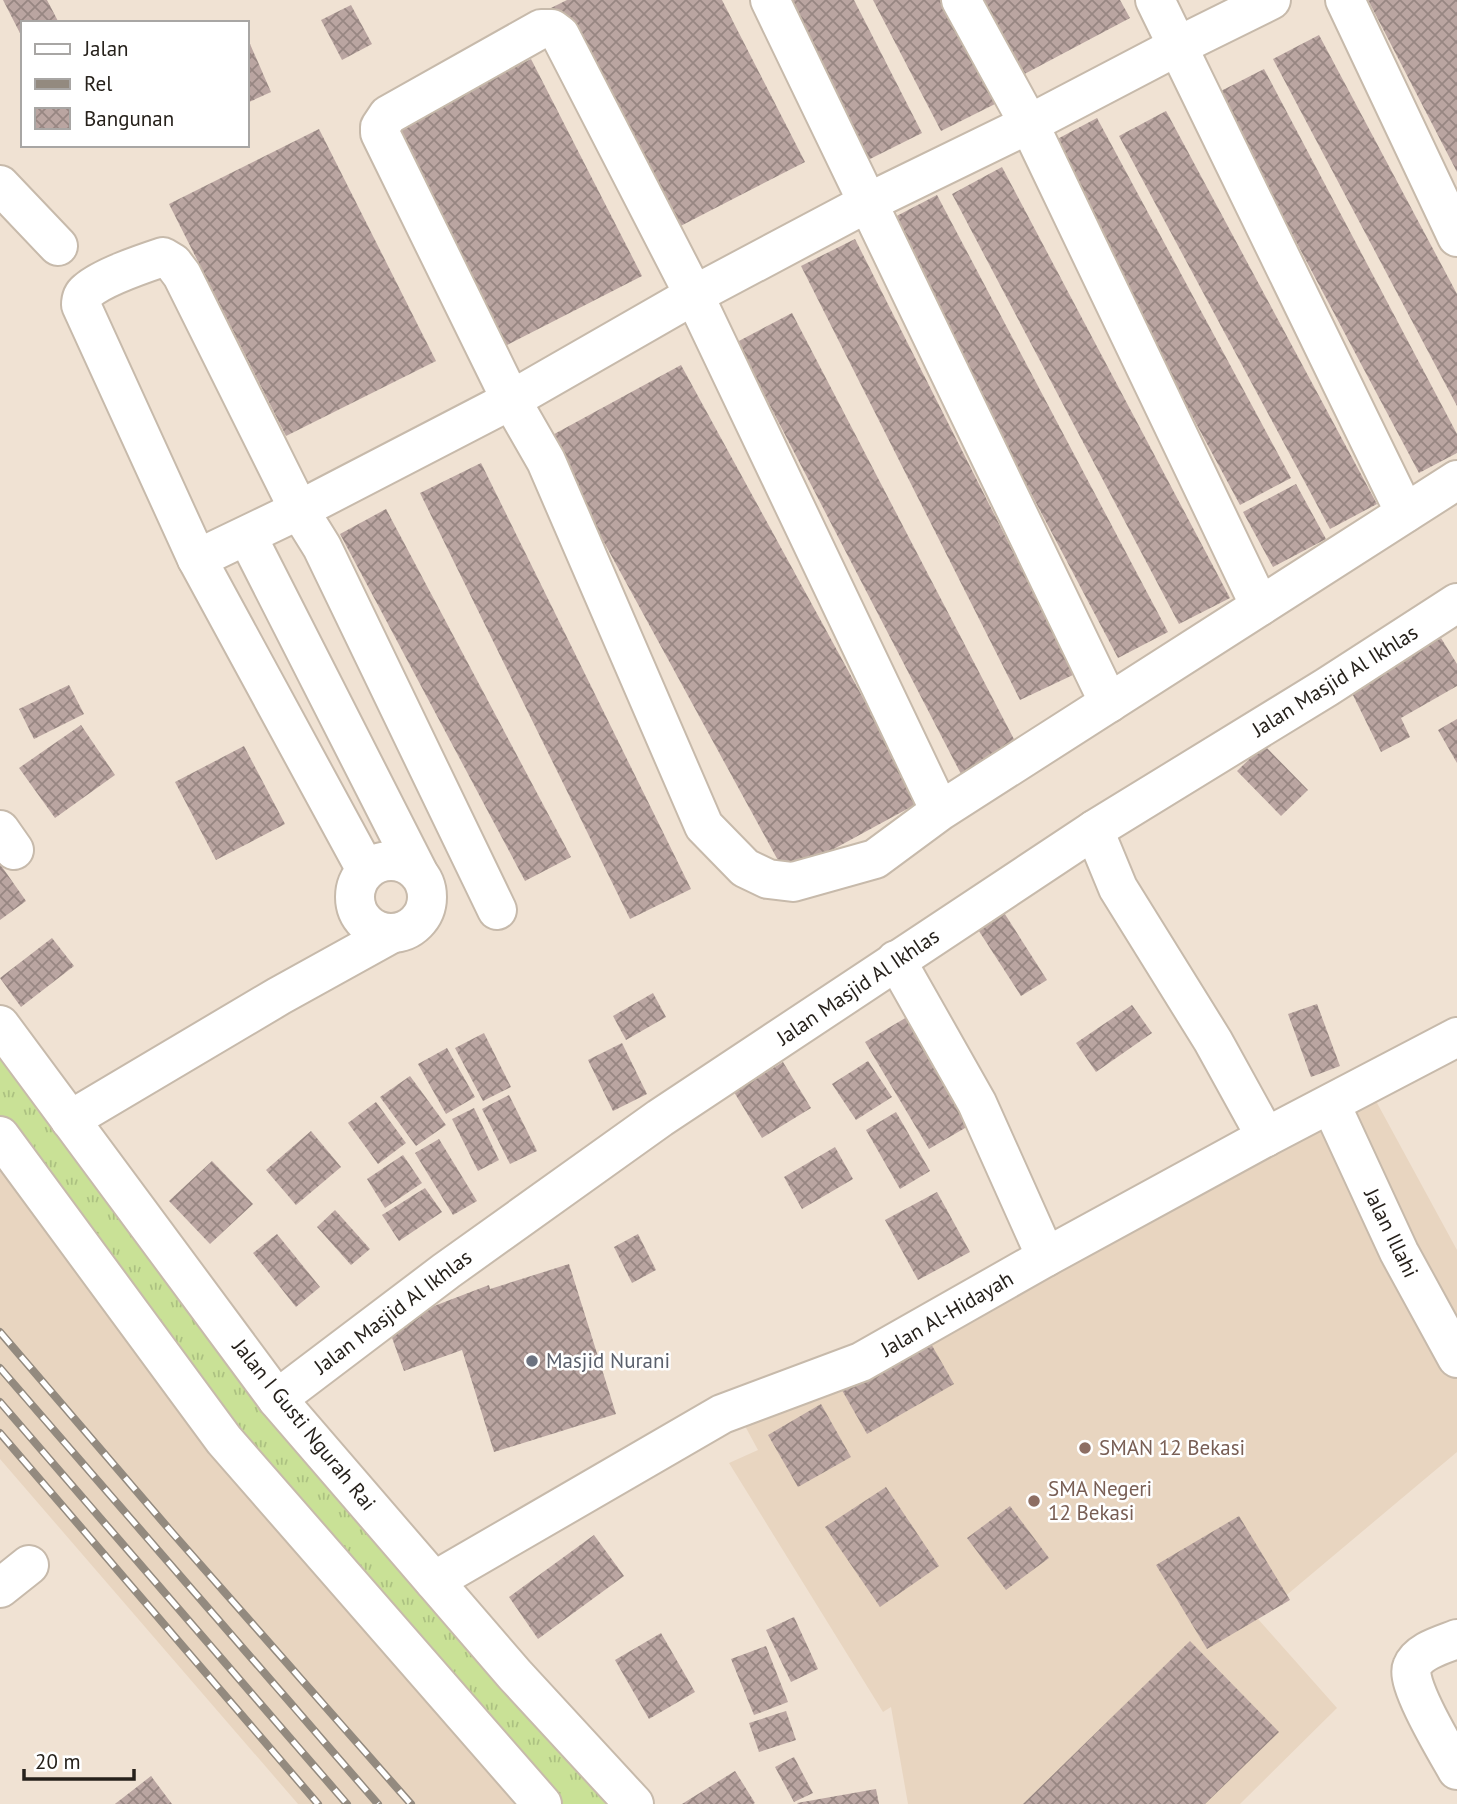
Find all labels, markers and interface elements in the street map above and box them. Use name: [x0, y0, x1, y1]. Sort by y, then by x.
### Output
legend: [21, 21, 248, 147]
text: Jalan: [83, 35, 129, 62]
text: Rel: [84, 70, 112, 97]
text: Bangunan: [84, 105, 174, 132]
street label: Jalan Masjid Al Ikhlas: [1246, 619, 1423, 743]
street label: Jalan Masjid Al Ikhlas: [770, 922, 944, 1052]
street label: Jalan Illahi: [1358, 1183, 1425, 1282]
street label: Jalan Masjid Al Ikhlas: [308, 1243, 477, 1380]
street label: Jalan Al-Hidayah: [875, 1265, 1018, 1363]
street label: Jalan I Gusti Ngurah Rai: [226, 1333, 382, 1516]
place label: Masjid Nurani: [546, 1347, 670, 1374]
marker: Masjid Nurani: [524, 1353, 540, 1369]
place label: SMAN 12 Bekasi: [1099, 1434, 1245, 1461]
marker: SMAN 12 Bekasi: [1077, 1440, 1093, 1456]
place label: SMA Negeri 12 Bekasi: [1048, 1475, 1152, 1526]
marker: SMA Negeri 12 Bekasi: [1026, 1493, 1042, 1509]
scale bar: [24, 1738, 135, 1782]
text: 20 m: [35, 1748, 81, 1775]

